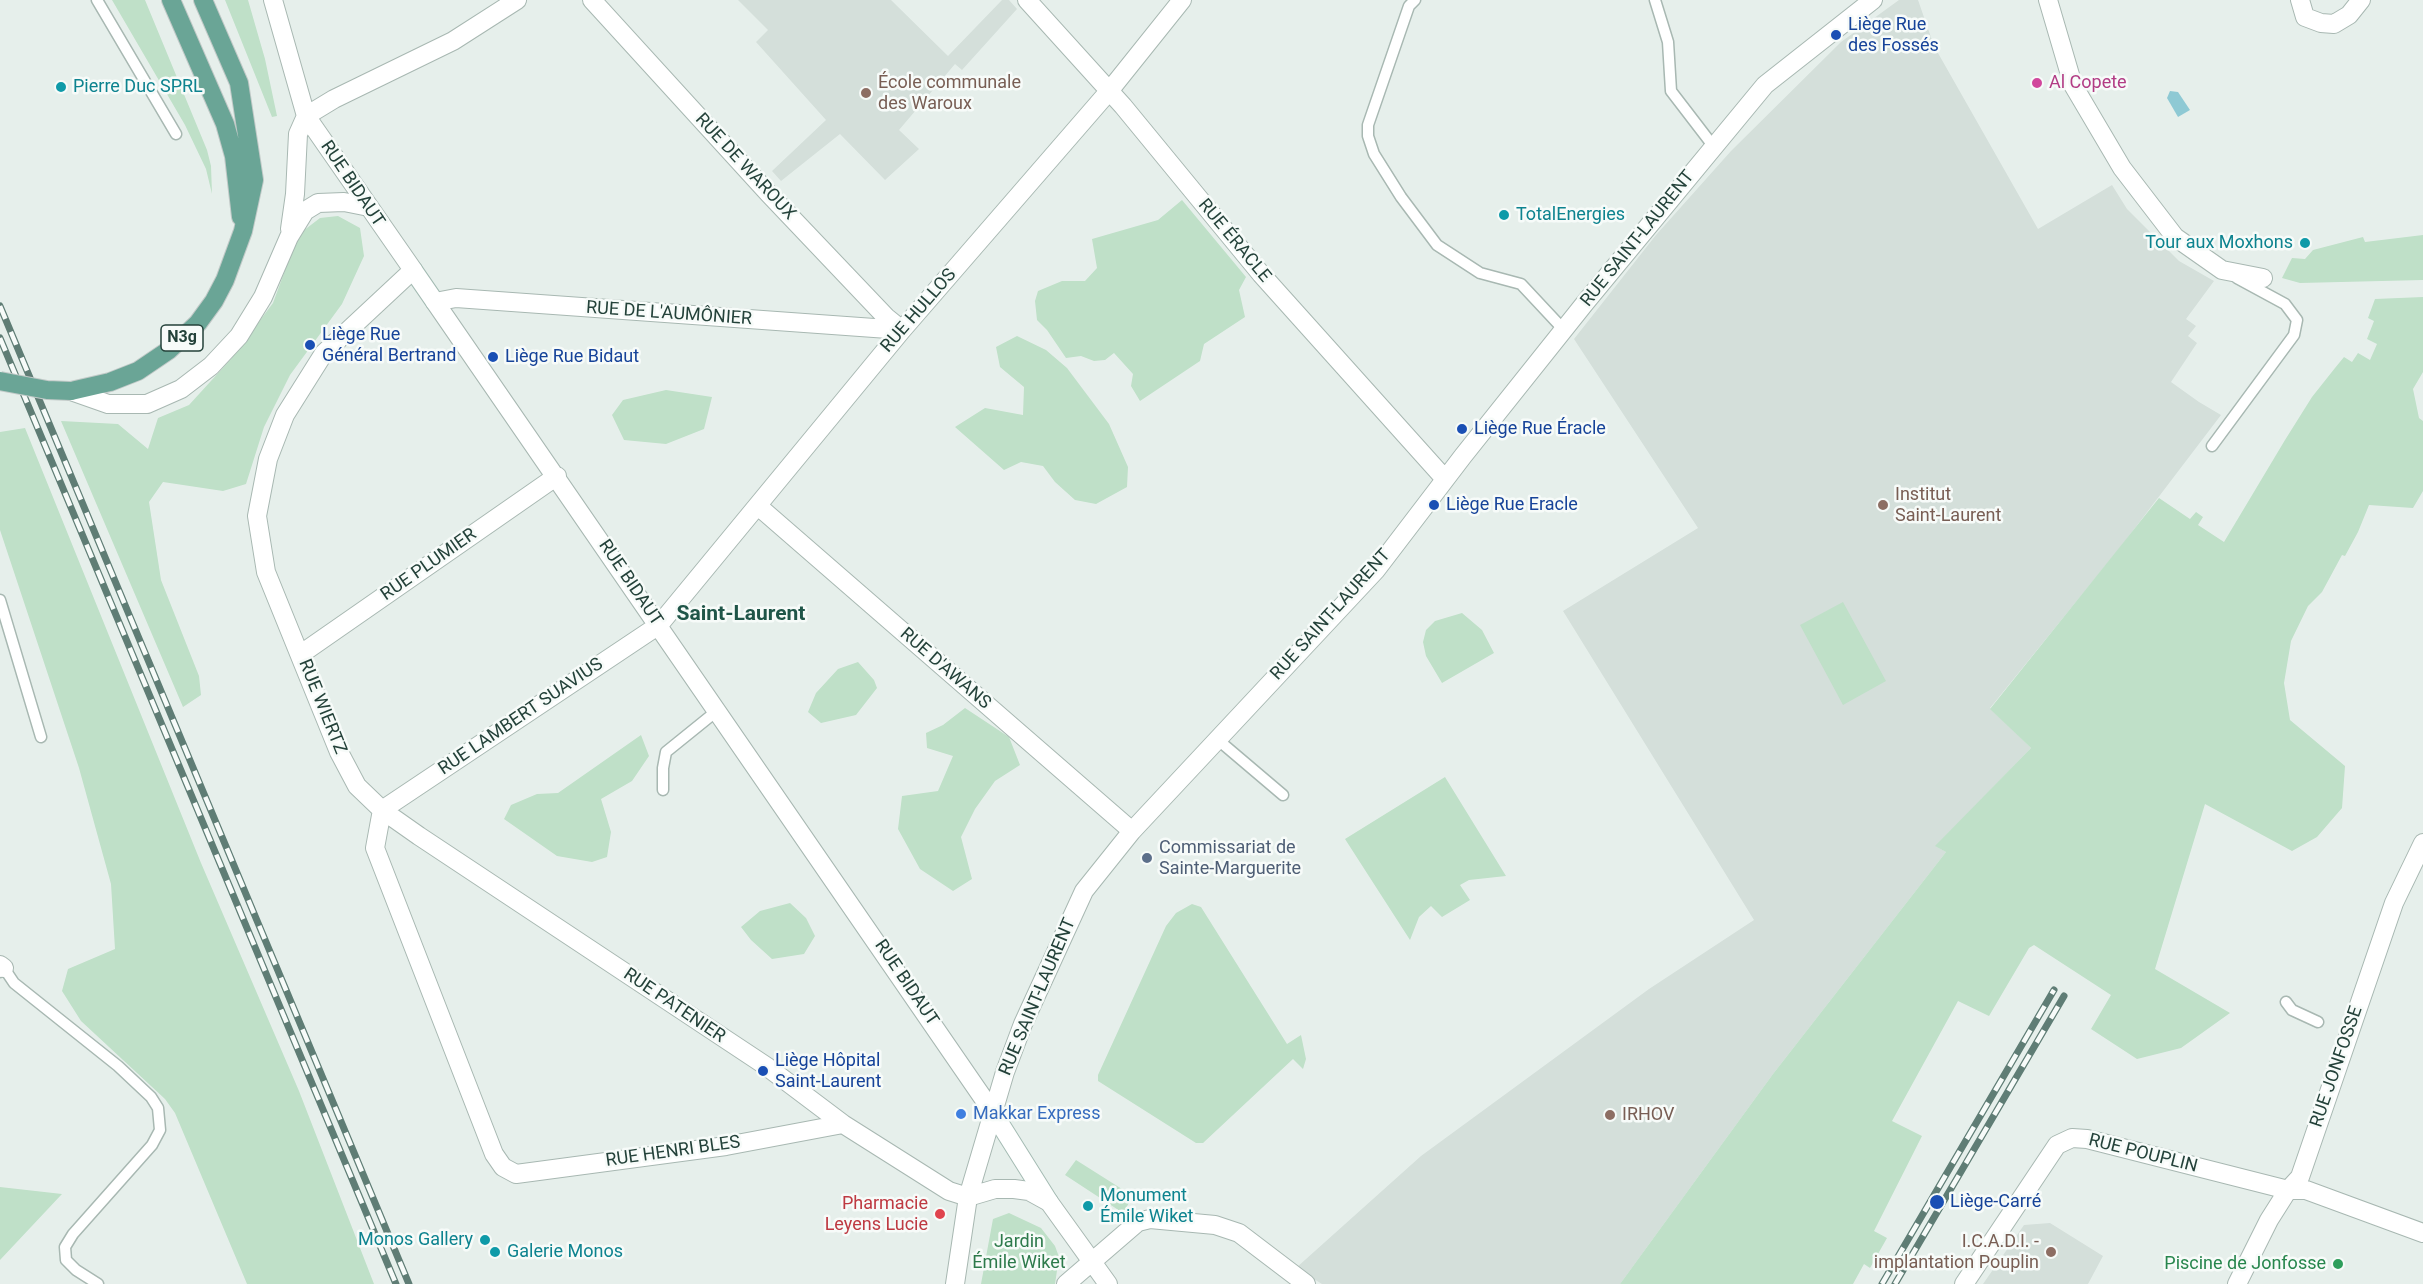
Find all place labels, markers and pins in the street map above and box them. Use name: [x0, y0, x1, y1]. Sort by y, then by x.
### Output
place label: Liège Rue des Fossés: [1848, 14, 1939, 57]
marker: Liège Rue des Fossés: [1829, 28, 1843, 42]
place label: École communale des Waroux: [878, 72, 1021, 115]
place label: Al Copete: [2049, 72, 2127, 94]
place label: Pierre Duc SPRL: [73, 76, 203, 98]
marker: Al Copete: [2030, 76, 2044, 90]
marker: Pierre Duc SPRL: [54, 80, 68, 94]
marker: École communale des Waroux: [859, 86, 873, 100]
place label: TotalEnergies: [1516, 204, 1625, 226]
marker: TotalEnergies: [1497, 208, 1511, 222]
place label: Tour aux Moxhons: [2145, 232, 2293, 254]
marker: Tour aux Moxhons: [2298, 236, 2312, 250]
place label: Liège Rue Général Bertrand: [322, 324, 456, 366]
marker: Liège Rue Général Bertrand: [303, 338, 317, 352]
place label: Liège Rue Bidaut: [505, 346, 639, 368]
marker: Liège Rue Bidaut: [486, 350, 500, 364]
place label: Liège Rue Éracle: [1474, 418, 1606, 440]
marker: Liège Rue Éracle: [1455, 422, 1469, 436]
place label: Institut Saint-Laurent: [1895, 484, 2001, 526]
place label: Liège Rue Eracle: [1446, 494, 1578, 516]
marker: Liège Rue Eracle: [1427, 498, 1441, 512]
marker: Institut Saint-Laurent: [1876, 498, 1890, 512]
place label: Commissariat de Sainte-Marguerite: [1159, 837, 1301, 880]
marker: Commissariat de Sainte-Marguerite: [1140, 851, 1154, 865]
place label: Liège Hôpital Saint-Laurent: [775, 1050, 881, 1092]
marker: Liège Hôpital Saint-Laurent: [756, 1064, 770, 1078]
place label: Makkar Express: [973, 1103, 1100, 1125]
place label: IRHOV: [1622, 1104, 1674, 1126]
marker: Makkar Express: [954, 1107, 968, 1121]
marker: IRHOV: [1603, 1108, 1617, 1122]
place label: Monument Émile Wiket: [1100, 1185, 1194, 1228]
place label: Liège-Carré: [1950, 1191, 2041, 1213]
place label: Pharmacie Leyens Lucie: [825, 1193, 928, 1236]
marker: Liège-Carré: [1928, 1193, 1946, 1211]
marker: Monument Émile Wiket: [1081, 1199, 1095, 1213]
marker: Pharmacie Leyens Lucie: [933, 1207, 947, 1221]
place label: Monos Gallery: [358, 1229, 473, 1251]
place label: I.C.A.D.I. - implantation Pouplin: [1874, 1231, 2039, 1274]
marker: Monos Gallery: [478, 1233, 492, 1247]
place label: Galerie Monos: [507, 1241, 623, 1263]
marker: Galerie Monos: [488, 1245, 502, 1259]
marker: I.C.A.D.I. - implantation Pouplin: [2044, 1245, 2058, 1259]
place label: Piscine de Jonfosse: [2164, 1253, 2326, 1275]
marker: Piscine de Jonfosse: [2331, 1257, 2345, 1271]

